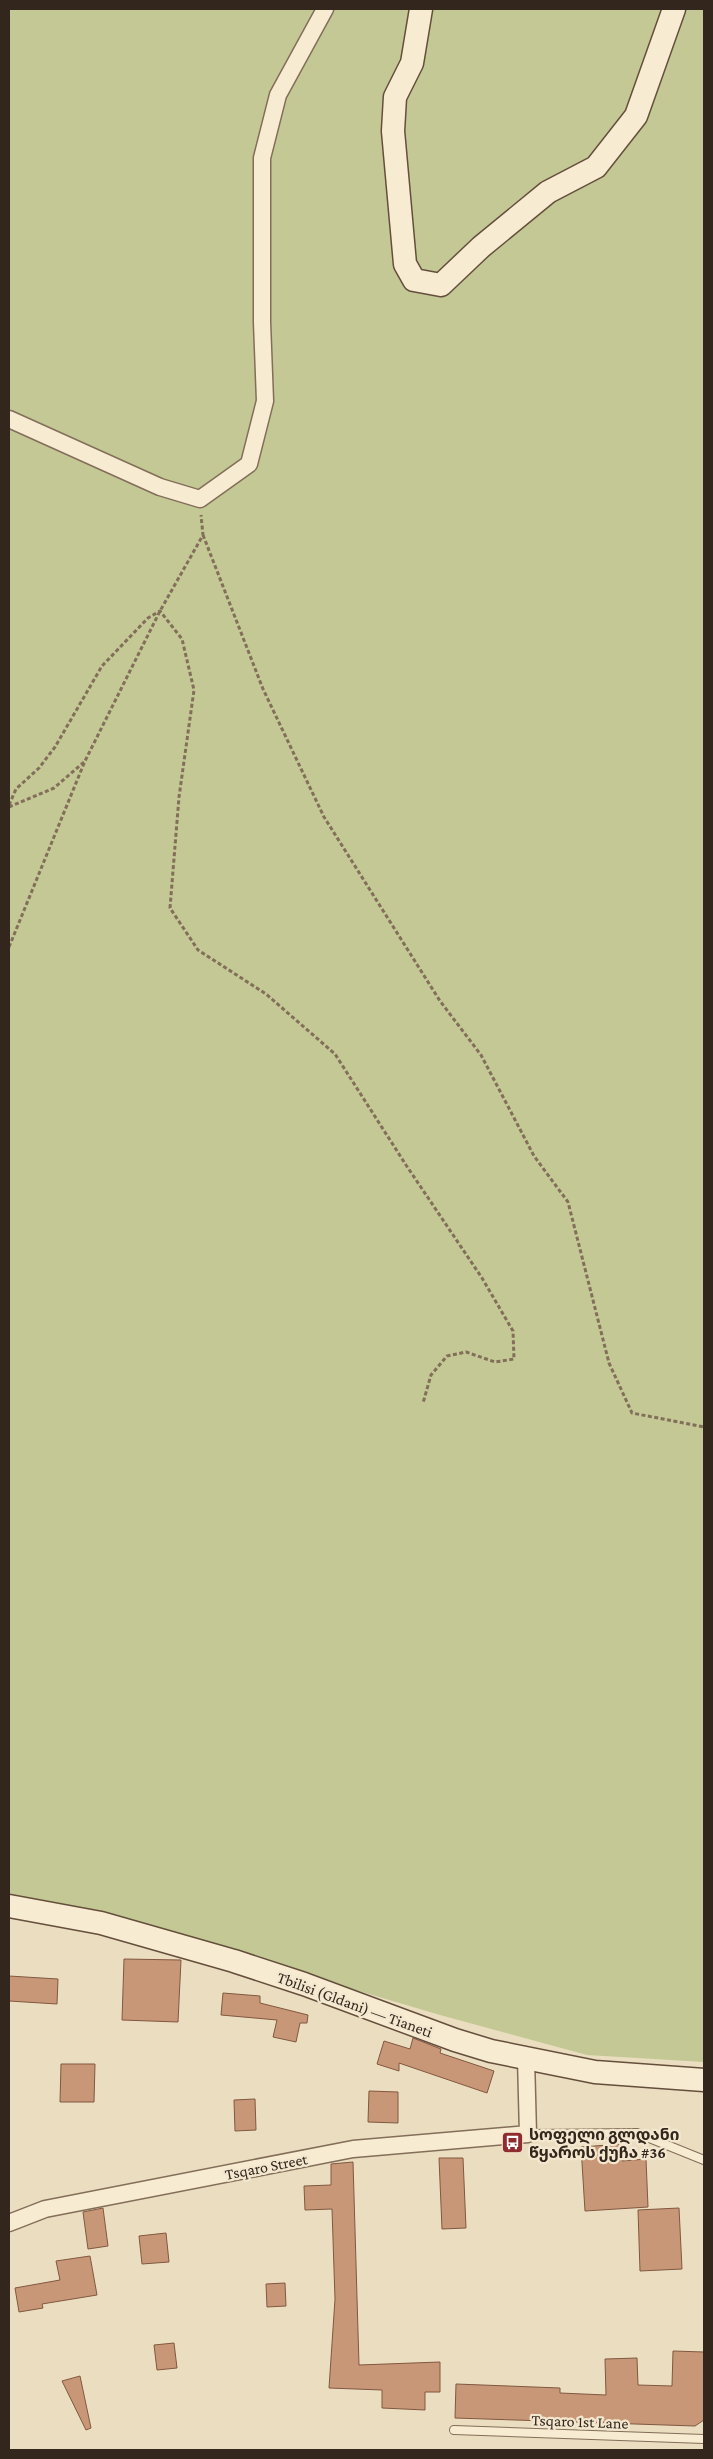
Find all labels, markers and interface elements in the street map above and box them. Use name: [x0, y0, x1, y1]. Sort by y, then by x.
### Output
street label: Tbilisi (Gldani) — Tianeti: [275, 1968, 435, 2041]
place label: სოფელი გლდანი წყაროს ქუჩა #36: [529, 2126, 679, 2162]
bus stop icon: სოფელი გლდანი წყაროს ქუჩა #36: [501, 2131, 525, 2155]
street label: Tsqaro Street: [223, 2150, 310, 2184]
street label: Tsqaro 1st Lane: [531, 2411, 629, 2433]

